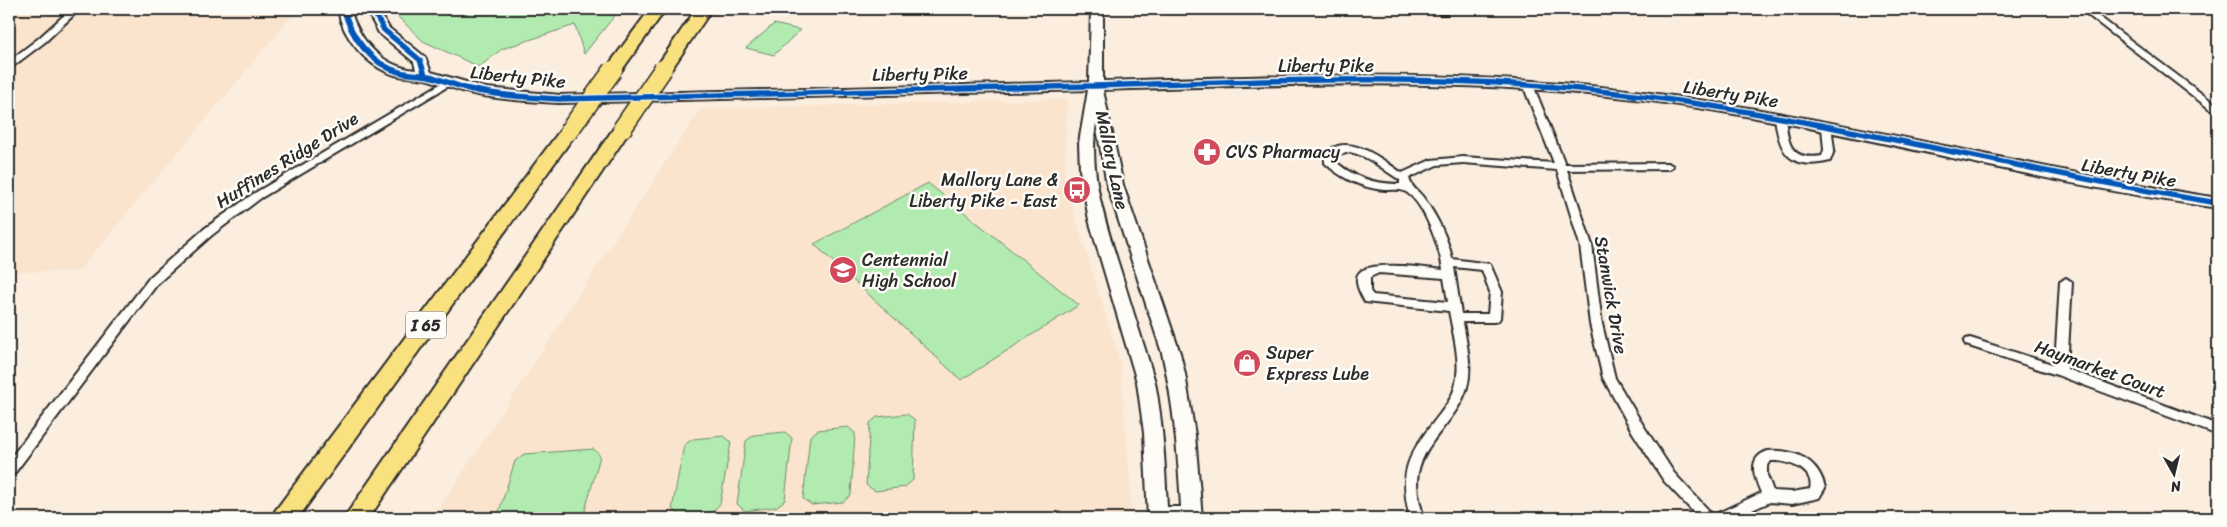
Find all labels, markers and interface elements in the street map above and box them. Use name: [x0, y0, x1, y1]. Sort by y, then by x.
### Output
street label: Liberty Pike: [1278, 50, 1374, 82]
street label: Liberty Pike: [469, 56, 567, 98]
street label: Liberty Pike: [872, 57, 968, 91]
street label: Liberty Pike: [1681, 71, 1781, 117]
street label: Huffines Ridge Drive: [209, 103, 365, 217]
street label: Mallory Lane: [1086, 107, 1138, 213]
place label: CVS Pharmacy: [1226, 136, 1341, 168]
pharmacy icon: CVS Pharmacy: [1192, 137, 1222, 167]
street label: Liberty Pike: [2079, 149, 2179, 197]
place label: Mallory Lane & Liberty Pike - East: [909, 164, 1058, 217]
bus stop icon: Mallory Lane & Liberty Pike - East: [1062, 175, 1092, 205]
street label: Stanwick Drive: [1585, 233, 1637, 357]
place label: Centennial High School: [862, 244, 957, 297]
school or university icon: Centennial High School: [828, 255, 858, 285]
road number: I 65: [406, 312, 446, 338]
street label: Haymarket Court: [2030, 330, 2170, 408]
place label: Super Express Lube: [1266, 337, 1369, 390]
shop icon: Super Express Lube: [1232, 348, 1262, 378]
north arrow: [2150, 450, 2200, 500]
text: N: [2169, 473, 2183, 499]

